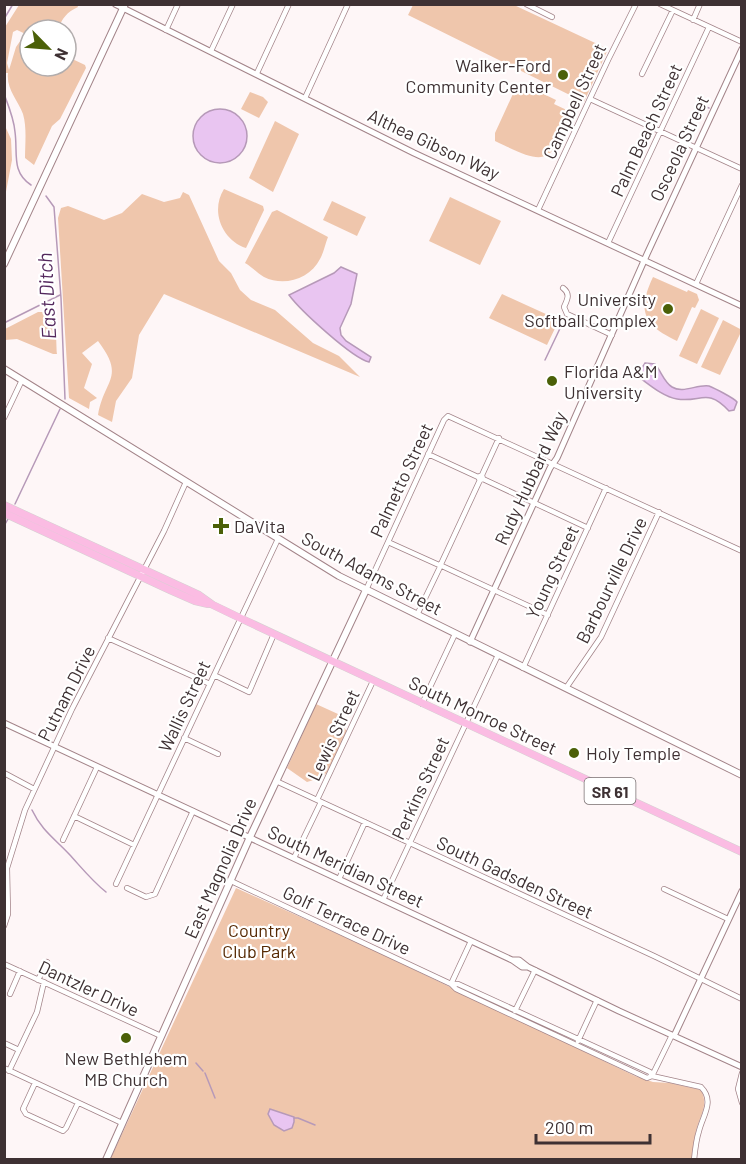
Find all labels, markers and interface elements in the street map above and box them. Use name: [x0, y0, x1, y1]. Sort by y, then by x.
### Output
north arrow: [18, 18, 78, 78]
street label: Campbell Street: [538, 40, 610, 162]
text: N: [51, 46, 73, 63]
place label: Walker-Ford Community Center: [405, 54, 551, 97]
street label: Palm Beach Street: [606, 60, 686, 200]
marker: Walker-Ford Community Center: [556, 68, 570, 82]
street label: Osceola Street: [645, 91, 713, 205]
street label: Althea Gibson Way: [365, 104, 503, 184]
water label: East Ditch: [32, 252, 60, 340]
place label: University Softball Complex: [524, 288, 656, 331]
marker: University Softball Complex: [661, 302, 675, 316]
place label: Florida A&M University: [564, 360, 658, 403]
marker: Florida A&M University: [545, 374, 559, 388]
street label: Rudy Hubbard Way: [489, 408, 571, 548]
street label: Palmetto Street: [365, 419, 437, 541]
street label: Barbourville Drive: [571, 513, 651, 647]
place label: DaVita: [234, 515, 285, 537]
marker: DaVita: [212, 517, 230, 535]
street label: Young Street: [521, 522, 583, 622]
street label: South Adams Street: [298, 527, 446, 619]
street label: Putnam Drive: [33, 642, 99, 744]
street label: Wallis Street: [153, 657, 215, 755]
street label: South Monroe Street: [405, 671, 561, 759]
street label: Lewis Street: [302, 686, 364, 784]
street label: Perkins Street: [387, 733, 453, 843]
place label: Holy Temple: [586, 742, 681, 764]
marker: Holy Temple: [567, 746, 581, 760]
road number: SR 61: [584, 778, 636, 804]
street label: East Magnolia Drive: [179, 794, 261, 942]
street label: South Meridian Street: [265, 820, 427, 912]
street label: South Gadsden Street: [433, 831, 597, 923]
street label: Golf Terrace Drive: [280, 881, 414, 959]
park label: Country Club Park: [222, 919, 296, 962]
street label: Dantzler Drive: [35, 955, 143, 1021]
marker: New Bethlehem MB Church: [119, 1031, 133, 1045]
place label: New Bethlehem MB Church: [65, 1047, 187, 1090]
scale bar: [536, 1107, 650, 1145]
text: 200 m: [545, 1116, 593, 1138]

